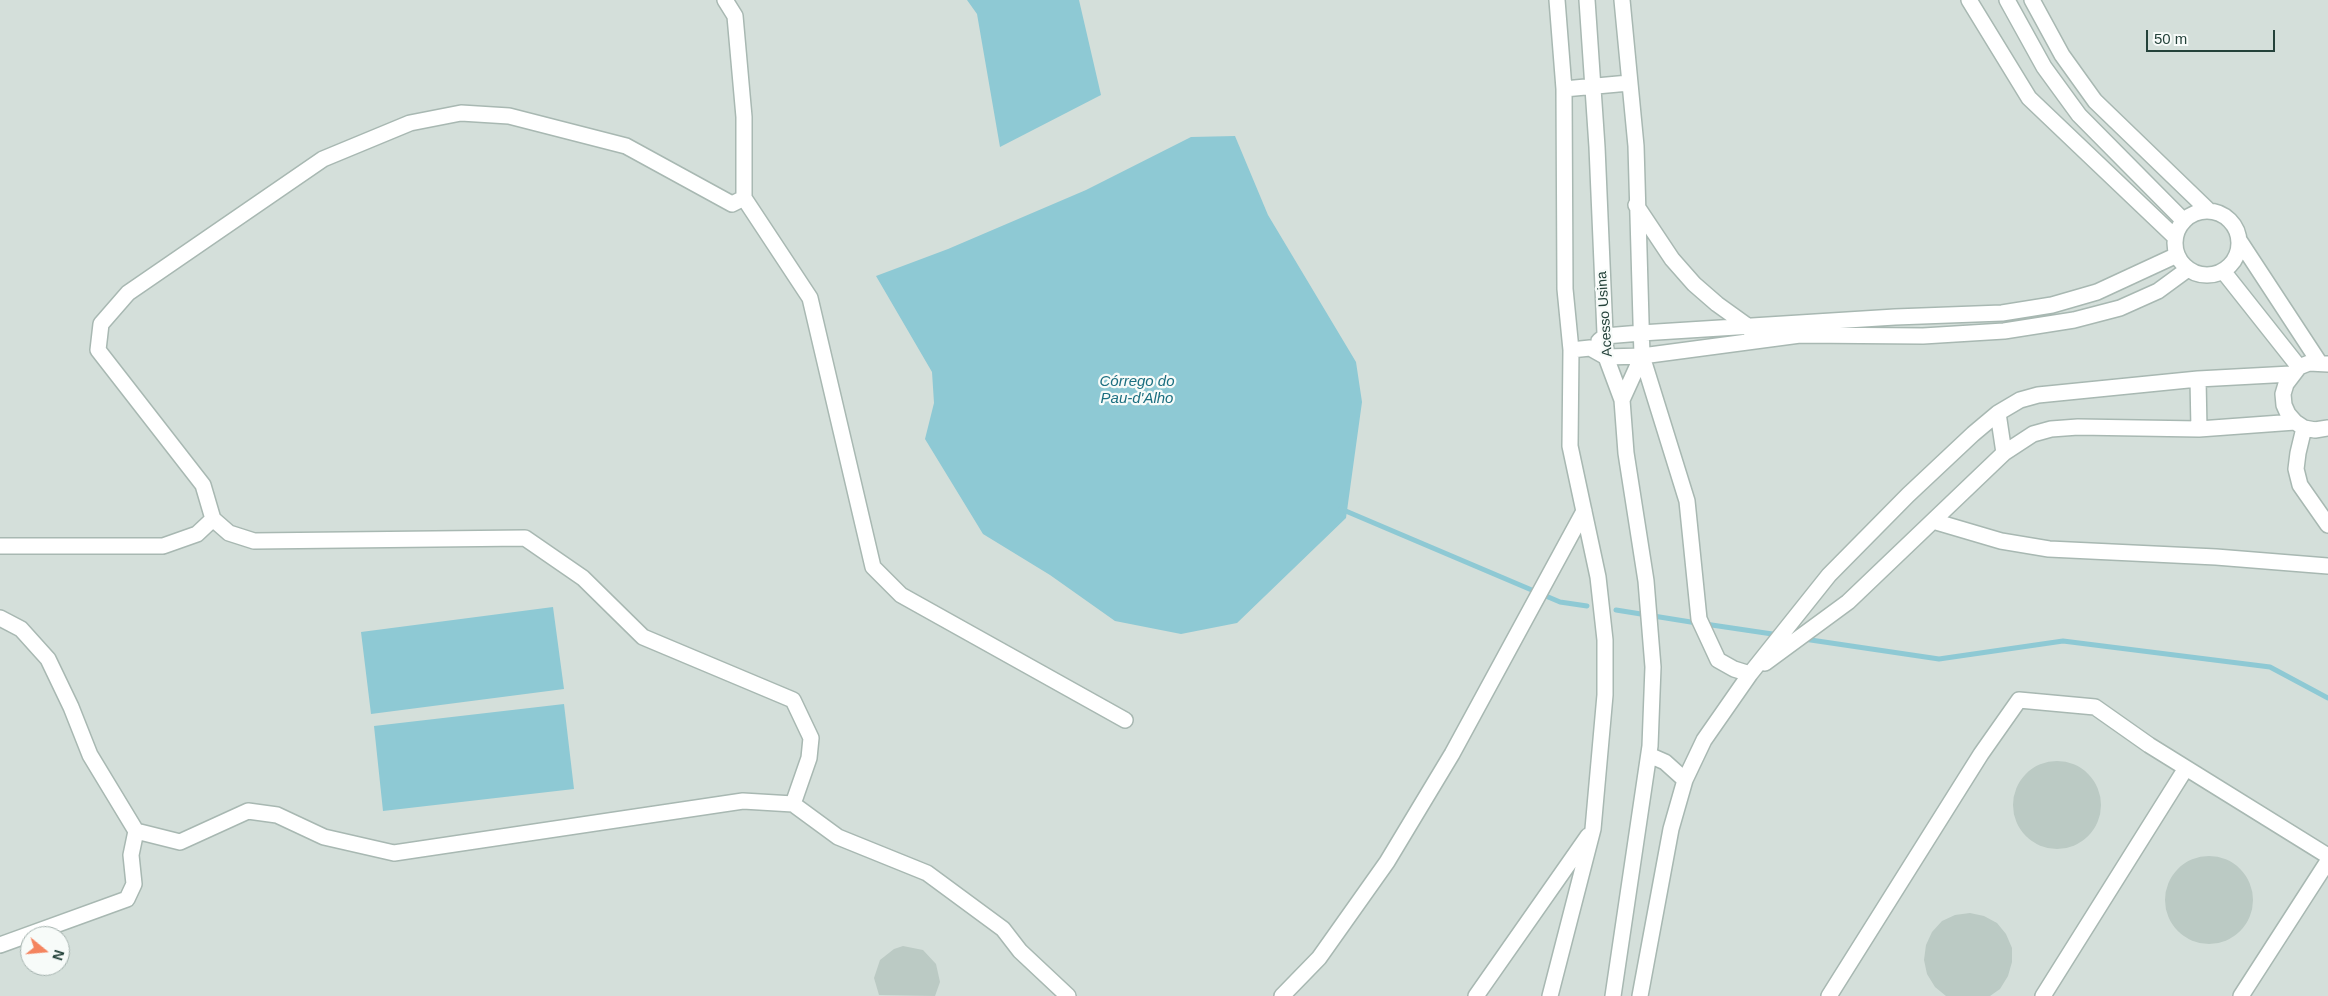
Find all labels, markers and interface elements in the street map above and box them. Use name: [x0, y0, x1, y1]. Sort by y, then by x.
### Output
scale bar: [2148, 20, 2277, 52]
text: 50 m: [2154, 30, 2187, 47]
street label: Acesso Usina: [1594, 271, 1616, 357]
water label: Córrego do Pau-d'Alho: [1099, 373, 1175, 408]
north arrow: [20, 926, 70, 976]
text: N: [49, 948, 68, 962]

